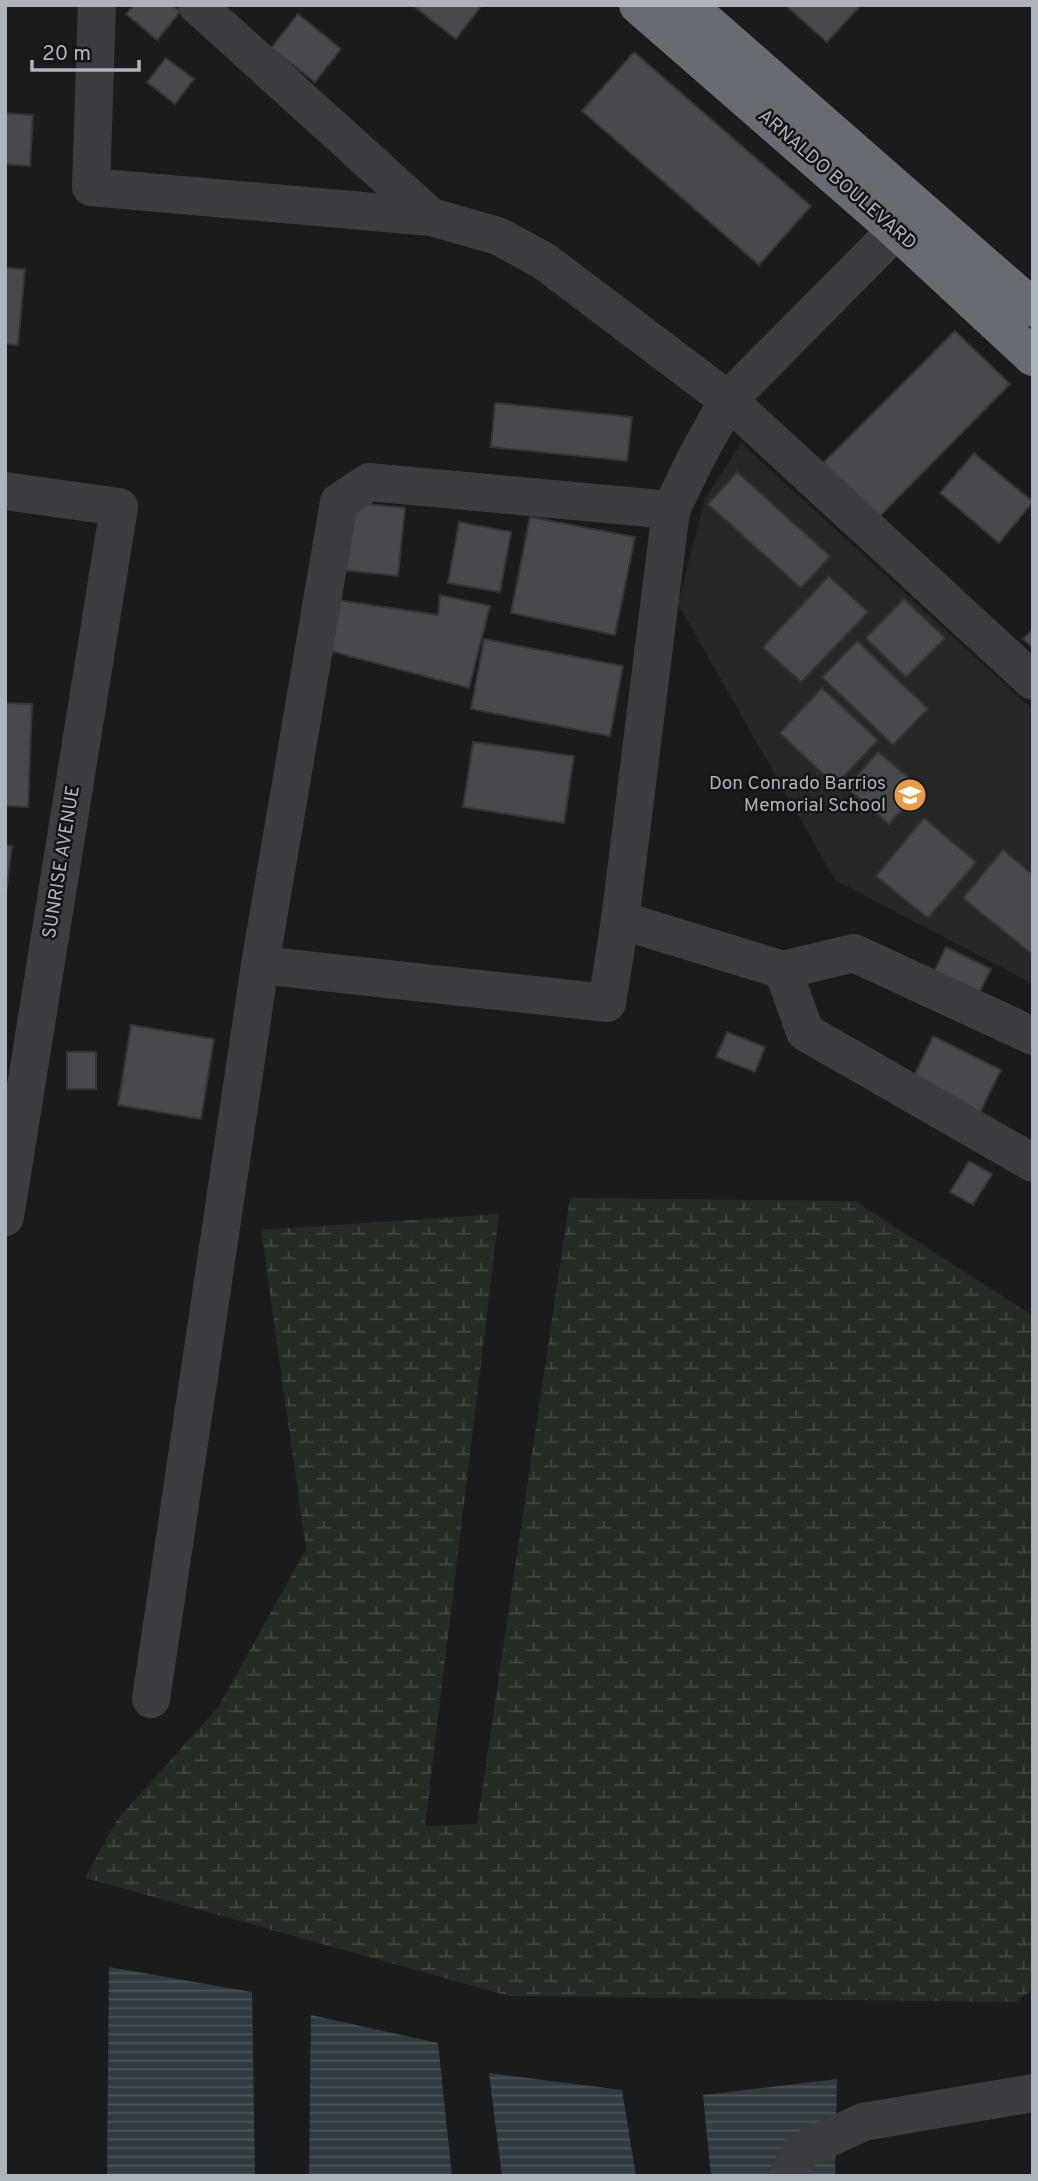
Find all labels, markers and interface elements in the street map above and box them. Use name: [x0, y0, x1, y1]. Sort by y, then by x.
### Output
scale bar: [32, 28, 138, 72]
text: 20 m: [42, 41, 91, 68]
street label: ARNALDO BOULEVARD: [753, 104, 921, 256]
place label: Don Conrado Barrios Memorial School: [709, 772, 886, 818]
school or university icon: Don Conrado Barrios Memorial School: [891, 776, 929, 814]
street label: SUNRISE AVENUE: [38, 784, 86, 940]

